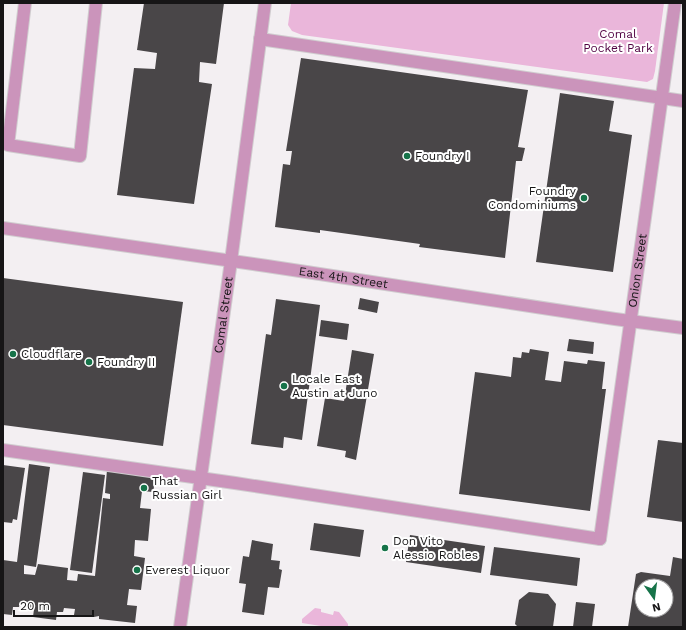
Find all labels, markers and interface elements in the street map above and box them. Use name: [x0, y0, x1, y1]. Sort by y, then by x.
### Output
park label: Comal Pocket Park: [583, 27, 653, 55]
place label: Foundry I: [415, 149, 470, 163]
marker: Foundry I: [402, 151, 412, 161]
place label: Foundry Condominiums: [488, 184, 577, 212]
marker: Foundry Condominiums: [579, 193, 589, 203]
street label: Onion Street: [625, 233, 650, 308]
street label: East 4th Street: [298, 264, 389, 291]
street label: Comal Street: [211, 276, 236, 354]
place label: Cloudflare: [21, 347, 82, 361]
marker: Cloudflare: [8, 349, 18, 359]
place label: Foundry II: [97, 355, 155, 369]
marker: Foundry II: [84, 357, 94, 367]
place label: Locale East Austin at Juno: [292, 372, 377, 400]
marker: Locale East Austin at Juno: [279, 381, 289, 391]
place label: That Russian Girl: [152, 474, 222, 502]
marker: That Russian Girl: [139, 483, 149, 493]
place label: Don Vito Alessio Robles: [393, 534, 478, 562]
marker: Don Vito Alessio Robles: [380, 543, 390, 553]
place label: Everest Liquor: [145, 563, 230, 577]
marker: Everest Liquor: [132, 565, 142, 575]
north arrow: [634, 578, 674, 618]
scale bar: [14, 592, 93, 618]
text: 20 m: [20, 599, 50, 613]
text: N: [651, 600, 662, 615]

